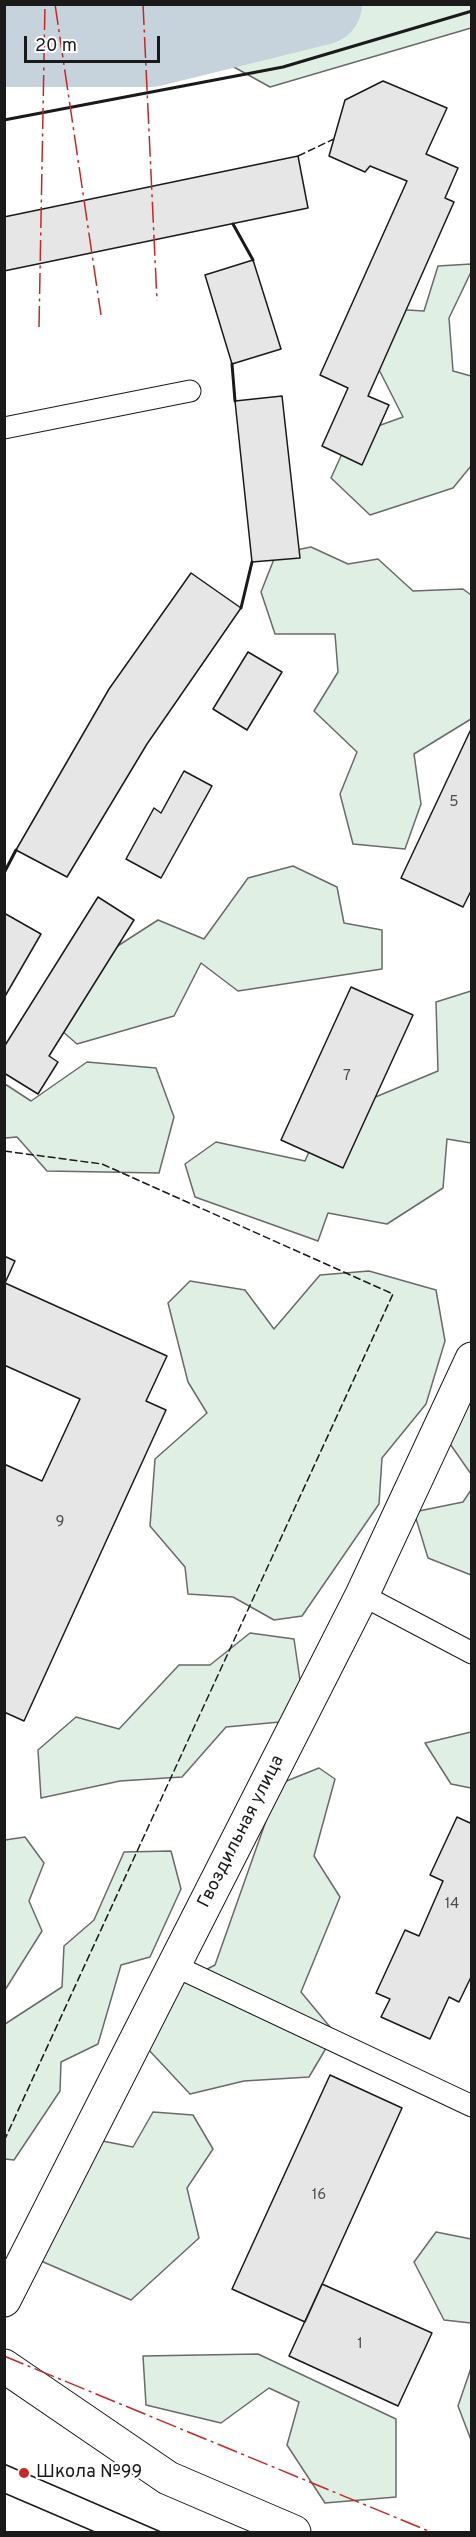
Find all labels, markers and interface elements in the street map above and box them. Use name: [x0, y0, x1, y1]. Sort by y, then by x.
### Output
scale bar: [27, 24, 164, 62]
text: 20 m: [35, 35, 77, 58]
house number: 5: [449, 794, 459, 812]
house number: 7: [343, 1068, 351, 1086]
house number: 9: [56, 1514, 64, 1532]
street label: Гвоздильная улица: [194, 1752, 290, 1912]
house number: 14: [445, 1896, 459, 1914]
house number: 16: [312, 2187, 326, 2205]
house number: 1: [357, 2336, 363, 2354]
place label: Школа №99: [36, 2462, 142, 2484]
marker: Школа №99: [17, 2466, 31, 2480]

